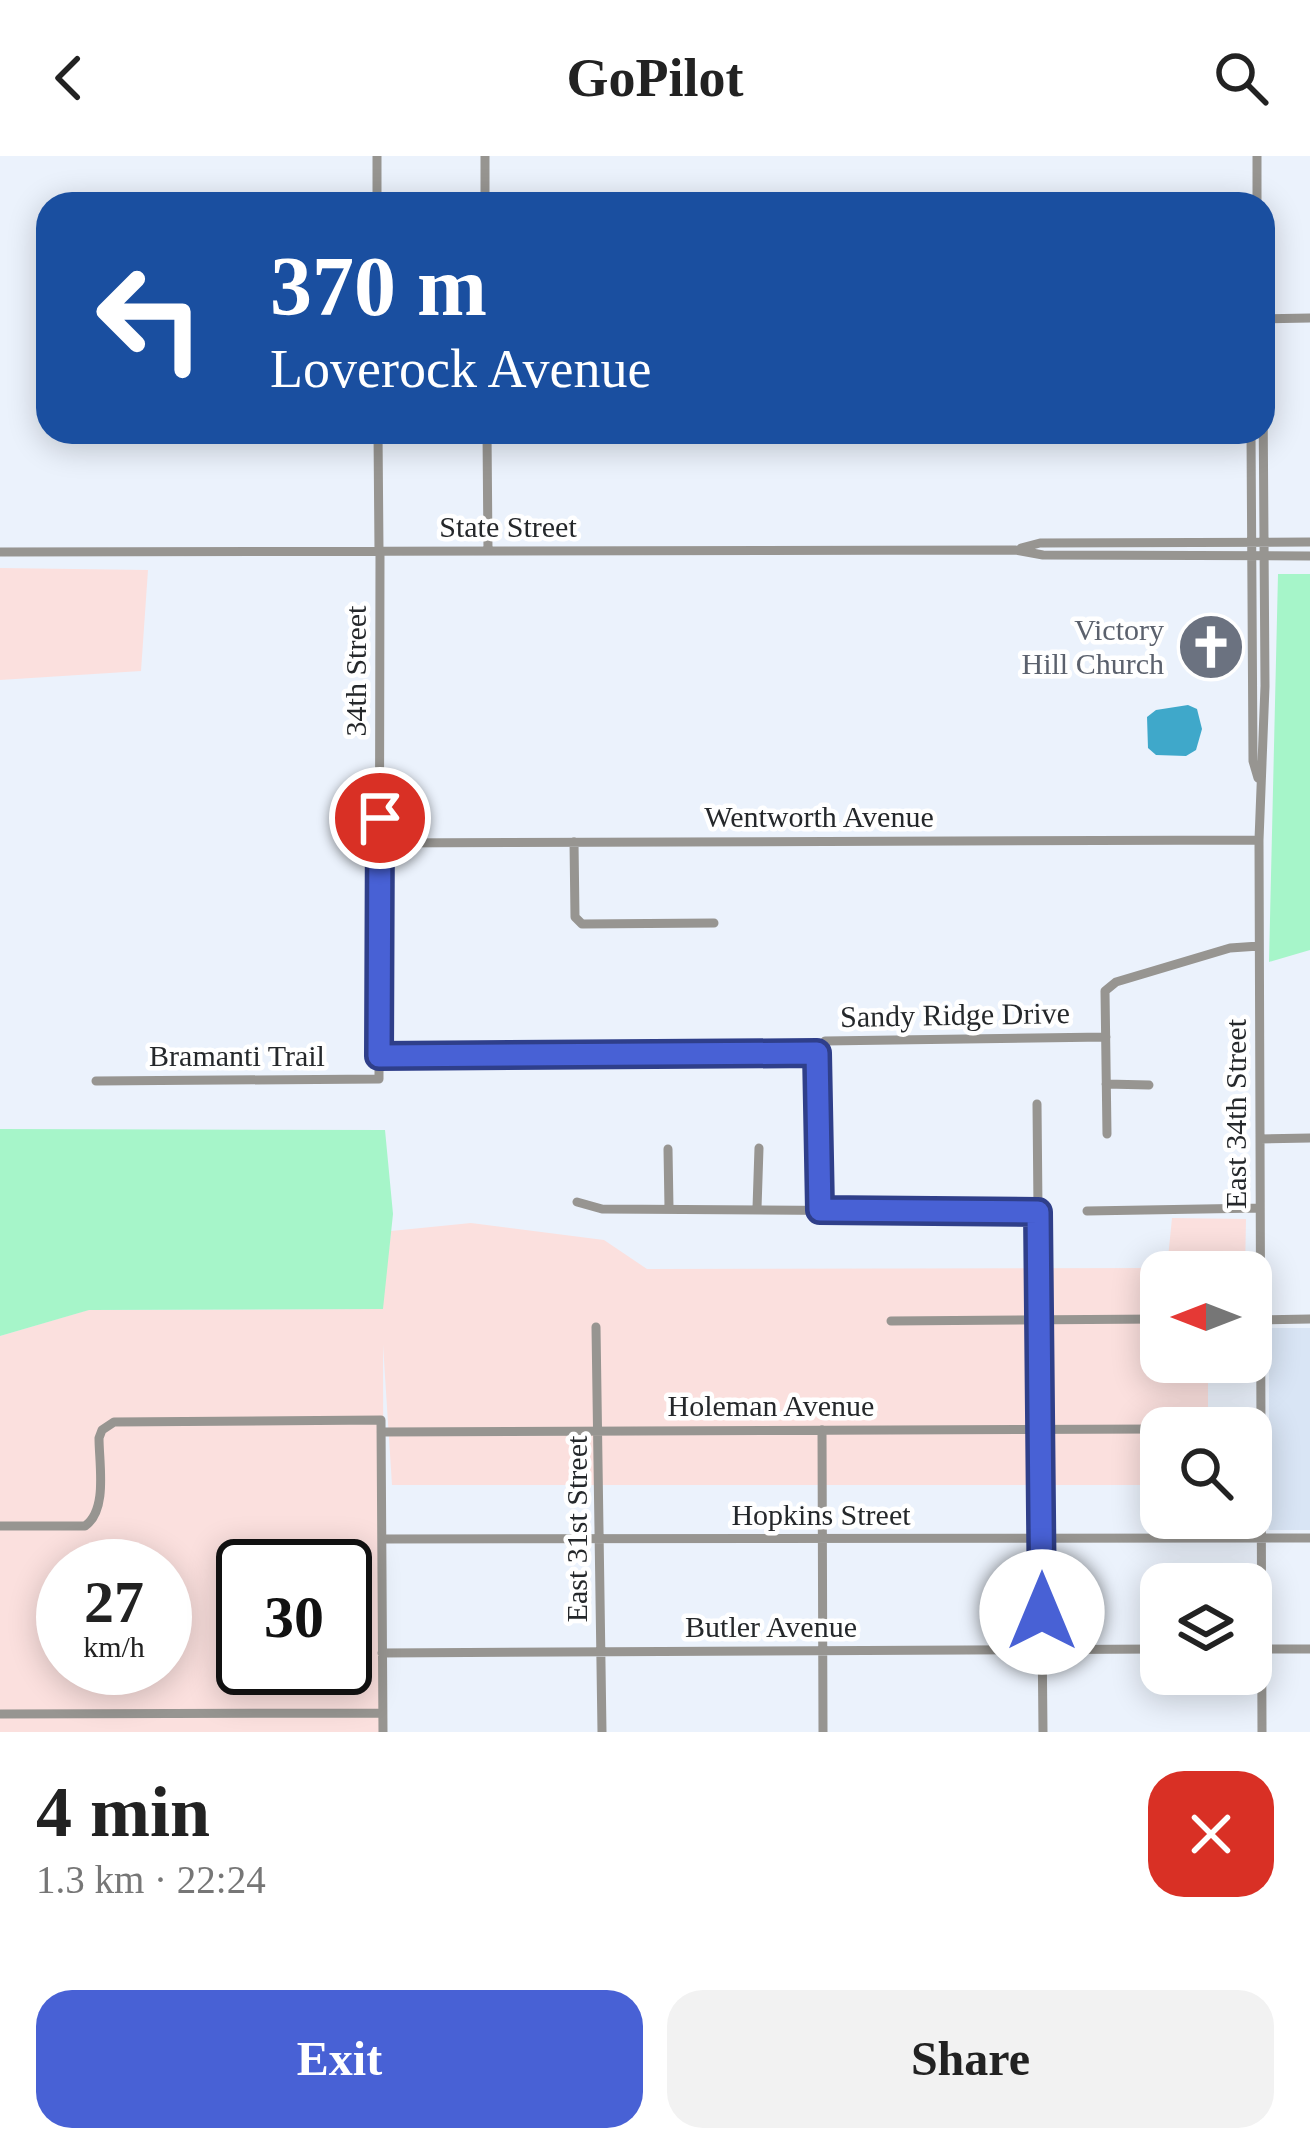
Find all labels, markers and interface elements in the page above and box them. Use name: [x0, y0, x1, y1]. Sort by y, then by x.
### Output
icon: back: [36, 45, 102, 111]
icon: search: [1208, 45, 1274, 111]
text: GoPilot: [567, 48, 743, 108]
icon: left: [72, 240, 228, 396]
text: 370 m: [270, 240, 487, 333]
text: Loverock Avenue: [270, 339, 651, 399]
street label: State Street: [439, 510, 577, 543]
street label: 34th Street: [339, 605, 372, 736]
church icon: Victory Hill Church: [1176, 612, 1246, 682]
place label: Victory Hill Church: [1022, 613, 1164, 680]
pin: [329, 767, 431, 869]
icon: arrive: [347, 785, 413, 851]
street label: Wentworth Avenue: [704, 800, 934, 833]
street label: Sandy Ridge Drive: [840, 996, 1070, 1033]
street label: East 34th Street: [1219, 1018, 1252, 1209]
street label: Bramanti Trail: [149, 1039, 325, 1072]
north arrow: [1140, 1251, 1272, 1383]
map controls: [1140, 1251, 1272, 1695]
street label: Holeman Avenue: [668, 1389, 874, 1422]
button: search: [1140, 1407, 1272, 1539]
street label: East 31st Street: [560, 1435, 593, 1622]
street label: Hopkins Street: [731, 1498, 911, 1531]
speed limit sign: 30: [216, 1539, 372, 1695]
position arrow: [979, 1549, 1105, 1675]
button: layers: [1140, 1563, 1272, 1695]
text: 27: [84, 1569, 144, 1635]
street label: Butler Avenue: [685, 1610, 857, 1643]
text: km/h: [83, 1630, 145, 1663]
button: close: [1148, 1771, 1274, 1897]
text: 4 min: [36, 1772, 210, 1852]
text: 1.3 km · 22:24: [36, 1858, 266, 1901]
button: Exit: [36, 1990, 643, 2128]
button: Share: [667, 1990, 1274, 2128]

